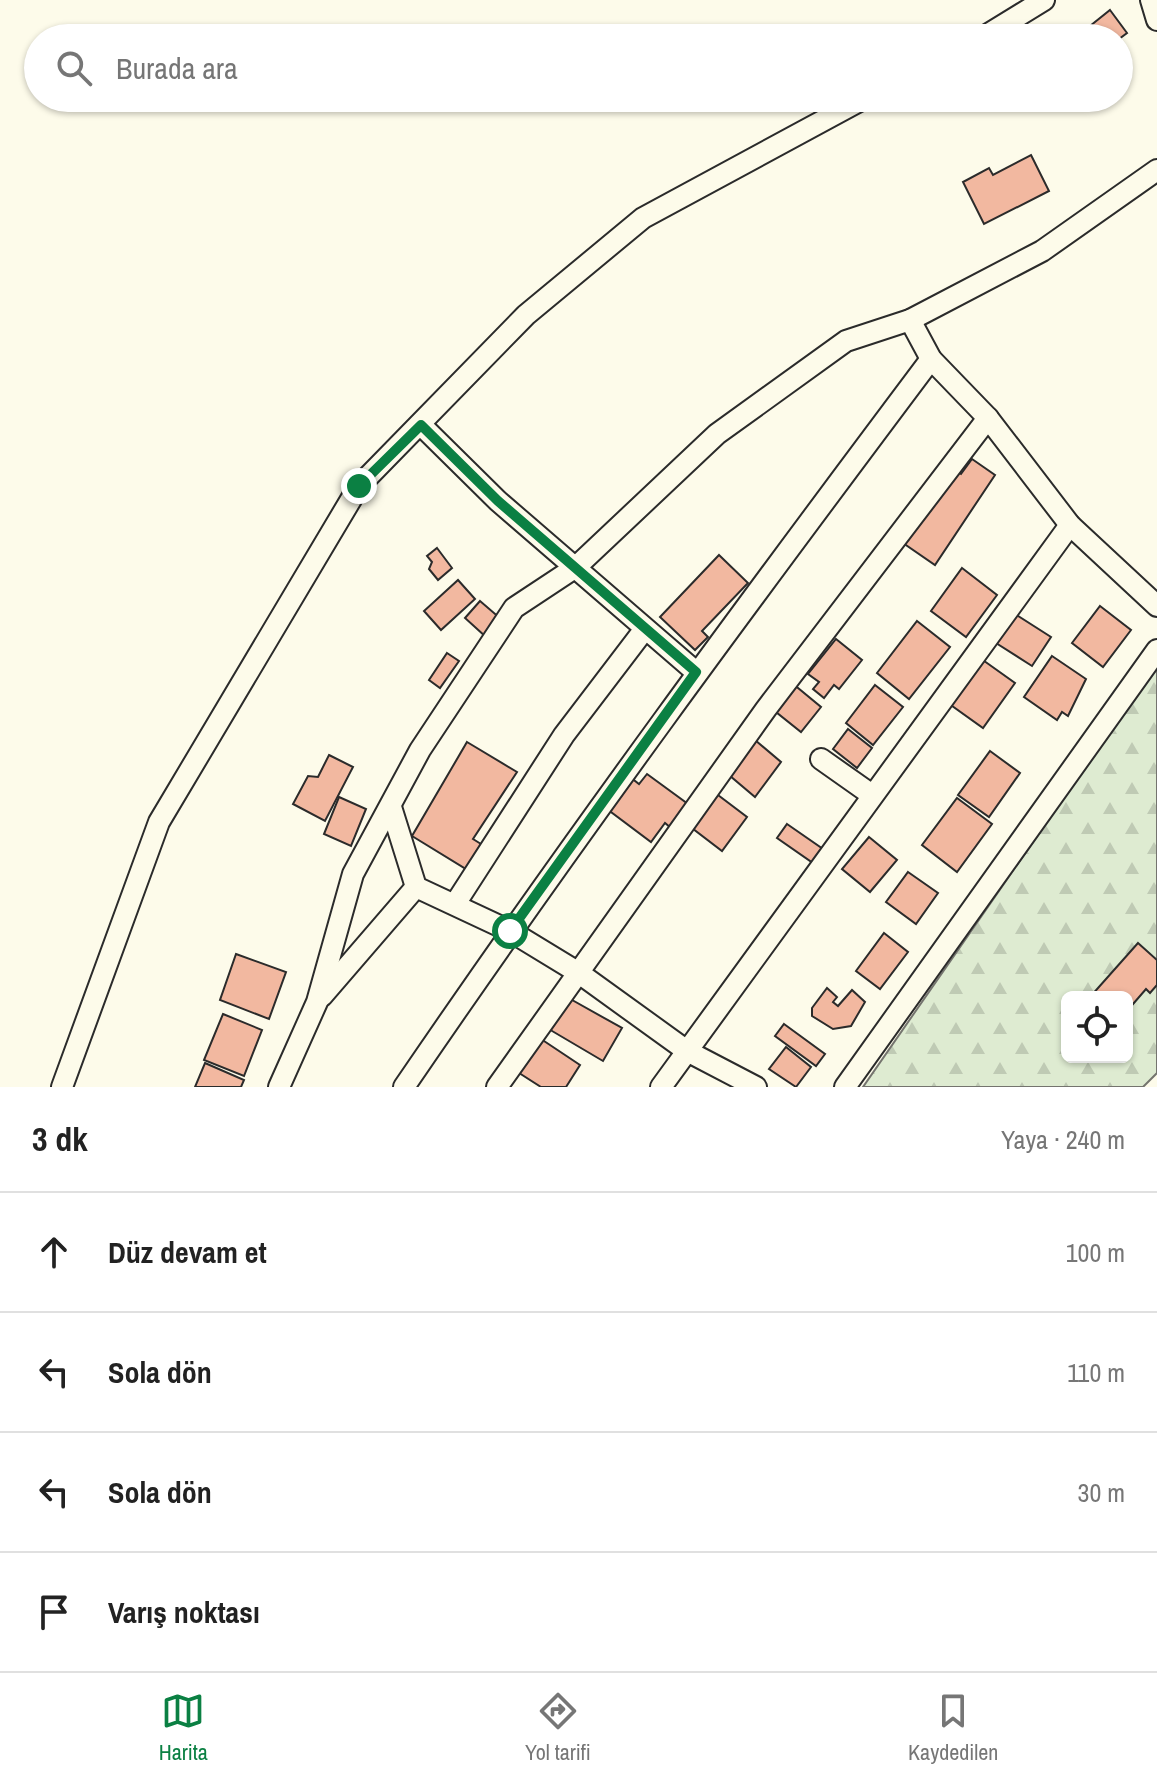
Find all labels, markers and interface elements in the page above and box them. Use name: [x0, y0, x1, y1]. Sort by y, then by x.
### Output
search box: [24, 24, 1133, 112]
icon: search: [52, 46, 96, 90]
text: Burada ara: [116, 48, 238, 88]
route end: [341, 468, 377, 504]
route start: [492, 913, 528, 949]
map controls: [1061, 991, 1133, 1063]
button: locate: [1061, 991, 1133, 1063]
text: 3 dk: [32, 1116, 88, 1162]
text: Yaya · 240 m: [1001, 1122, 1125, 1157]
icon: ahead: [32, 1230, 76, 1274]
text: Düz devam et: [108, 1232, 267, 1272]
text: 100 m: [1066, 1235, 1125, 1270]
icon: left: [32, 1350, 76, 1394]
text: Sola dön: [108, 1352, 212, 1392]
text: 110 m: [1067, 1355, 1125, 1390]
icon: left: [32, 1470, 76, 1514]
text: Sola dön: [108, 1472, 212, 1512]
text: 30 m: [1078, 1475, 1125, 1510]
icon: arrive: [32, 1590, 76, 1634]
text: Varış noktası: [108, 1592, 260, 1632]
tab: Harita: [159, 1689, 208, 1767]
tab: Yol tarifi: [525, 1689, 591, 1767]
tab: Kaydedilen: [908, 1689, 998, 1767]

